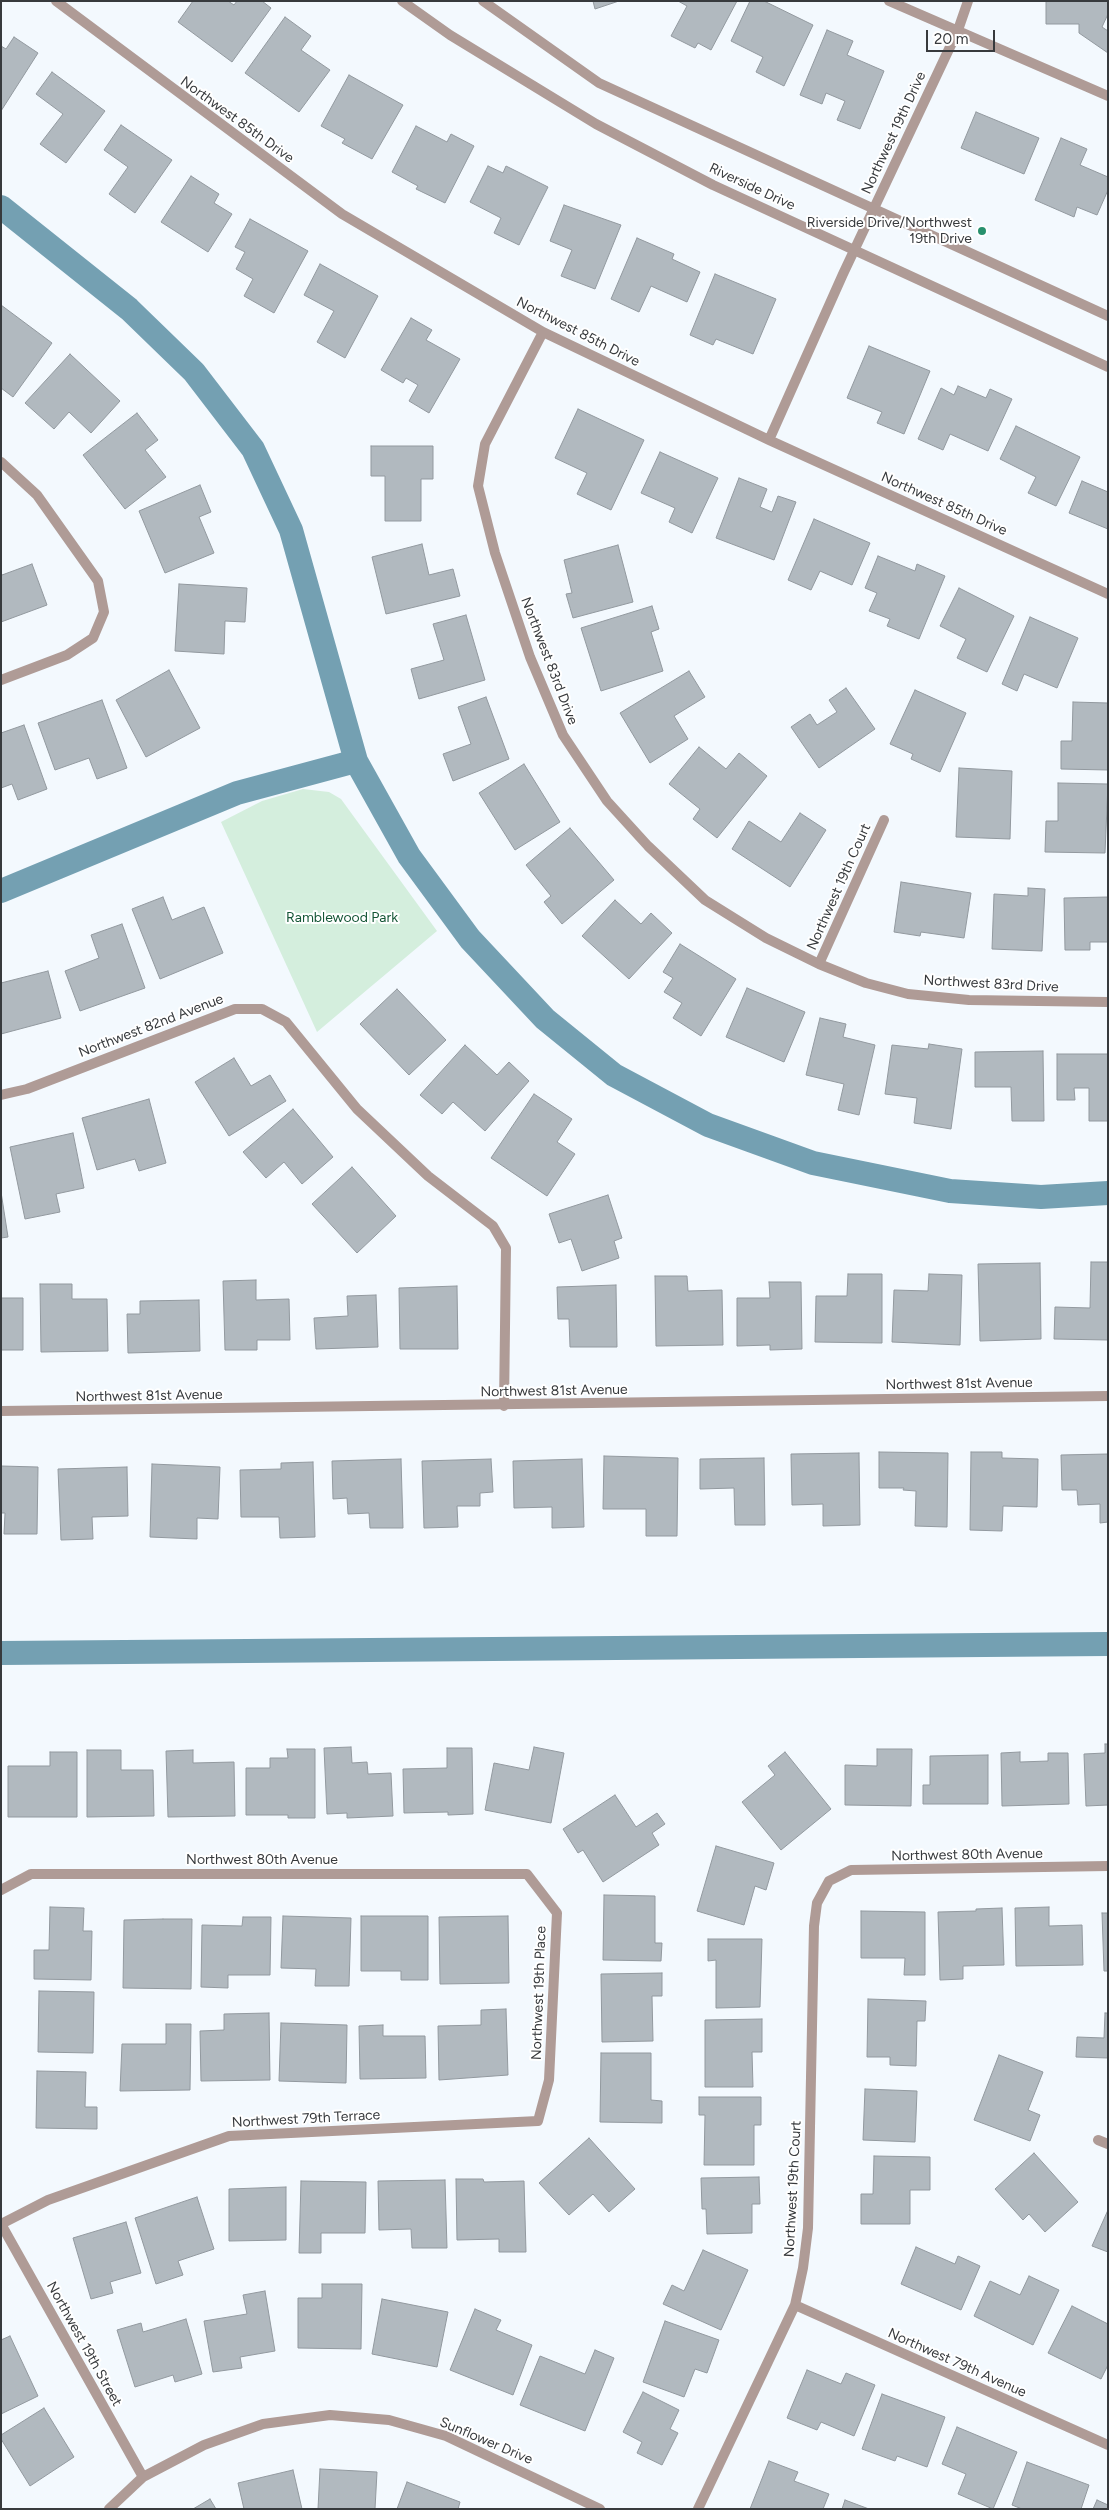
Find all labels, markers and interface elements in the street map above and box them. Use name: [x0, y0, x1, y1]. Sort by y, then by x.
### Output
scale bar: [929, 20, 998, 52]
text: 20 m: [934, 30, 968, 48]
street label: Northwest 19th Drive: [858, 69, 930, 197]
street label: Northwest 85th Drive: [177, 73, 297, 167]
street label: Riverside Drive: [706, 160, 798, 214]
place label: Riverside Drive/Northwest 19th Drive: [807, 215, 972, 248]
marker: Riverside Drive/Northwest 19th Drive: [976, 225, 988, 237]
street label: Northwest 85th Drive: [514, 294, 642, 370]
street label: Northwest 85th Drive: [878, 469, 1010, 539]
street label: Northwest 83rd Drive: [517, 595, 581, 727]
street label: Northwest 19th Court: [804, 821, 874, 953]
park label: Ramblewood Park: [286, 910, 398, 926]
street label: Northwest 83rd Drive: [923, 972, 1059, 996]
street label: Northwest 82nd Avenue: [76, 991, 226, 1061]
street label: Northwest 81st Avenue: [885, 1374, 1033, 1394]
street label: Northwest 81st Avenue: [480, 1381, 628, 1401]
street label: Northwest 81st Avenue: [75, 1386, 223, 1406]
street label: Northwest 80th Avenue: [891, 1845, 1043, 1865]
street label: Northwest 80th Avenue: [186, 1852, 338, 1868]
street label: Northwest 19th Place: [528, 1926, 550, 2060]
street label: Northwest 79th Terrace: [231, 2107, 381, 2131]
street label: Northwest 19th Court: [781, 2120, 805, 2258]
street label: Northwest 19th Street: [43, 2279, 125, 2409]
street label: Northwest 79th Avenue: [885, 2325, 1029, 2401]
street label: Sunflower Drive: [437, 2414, 535, 2468]

